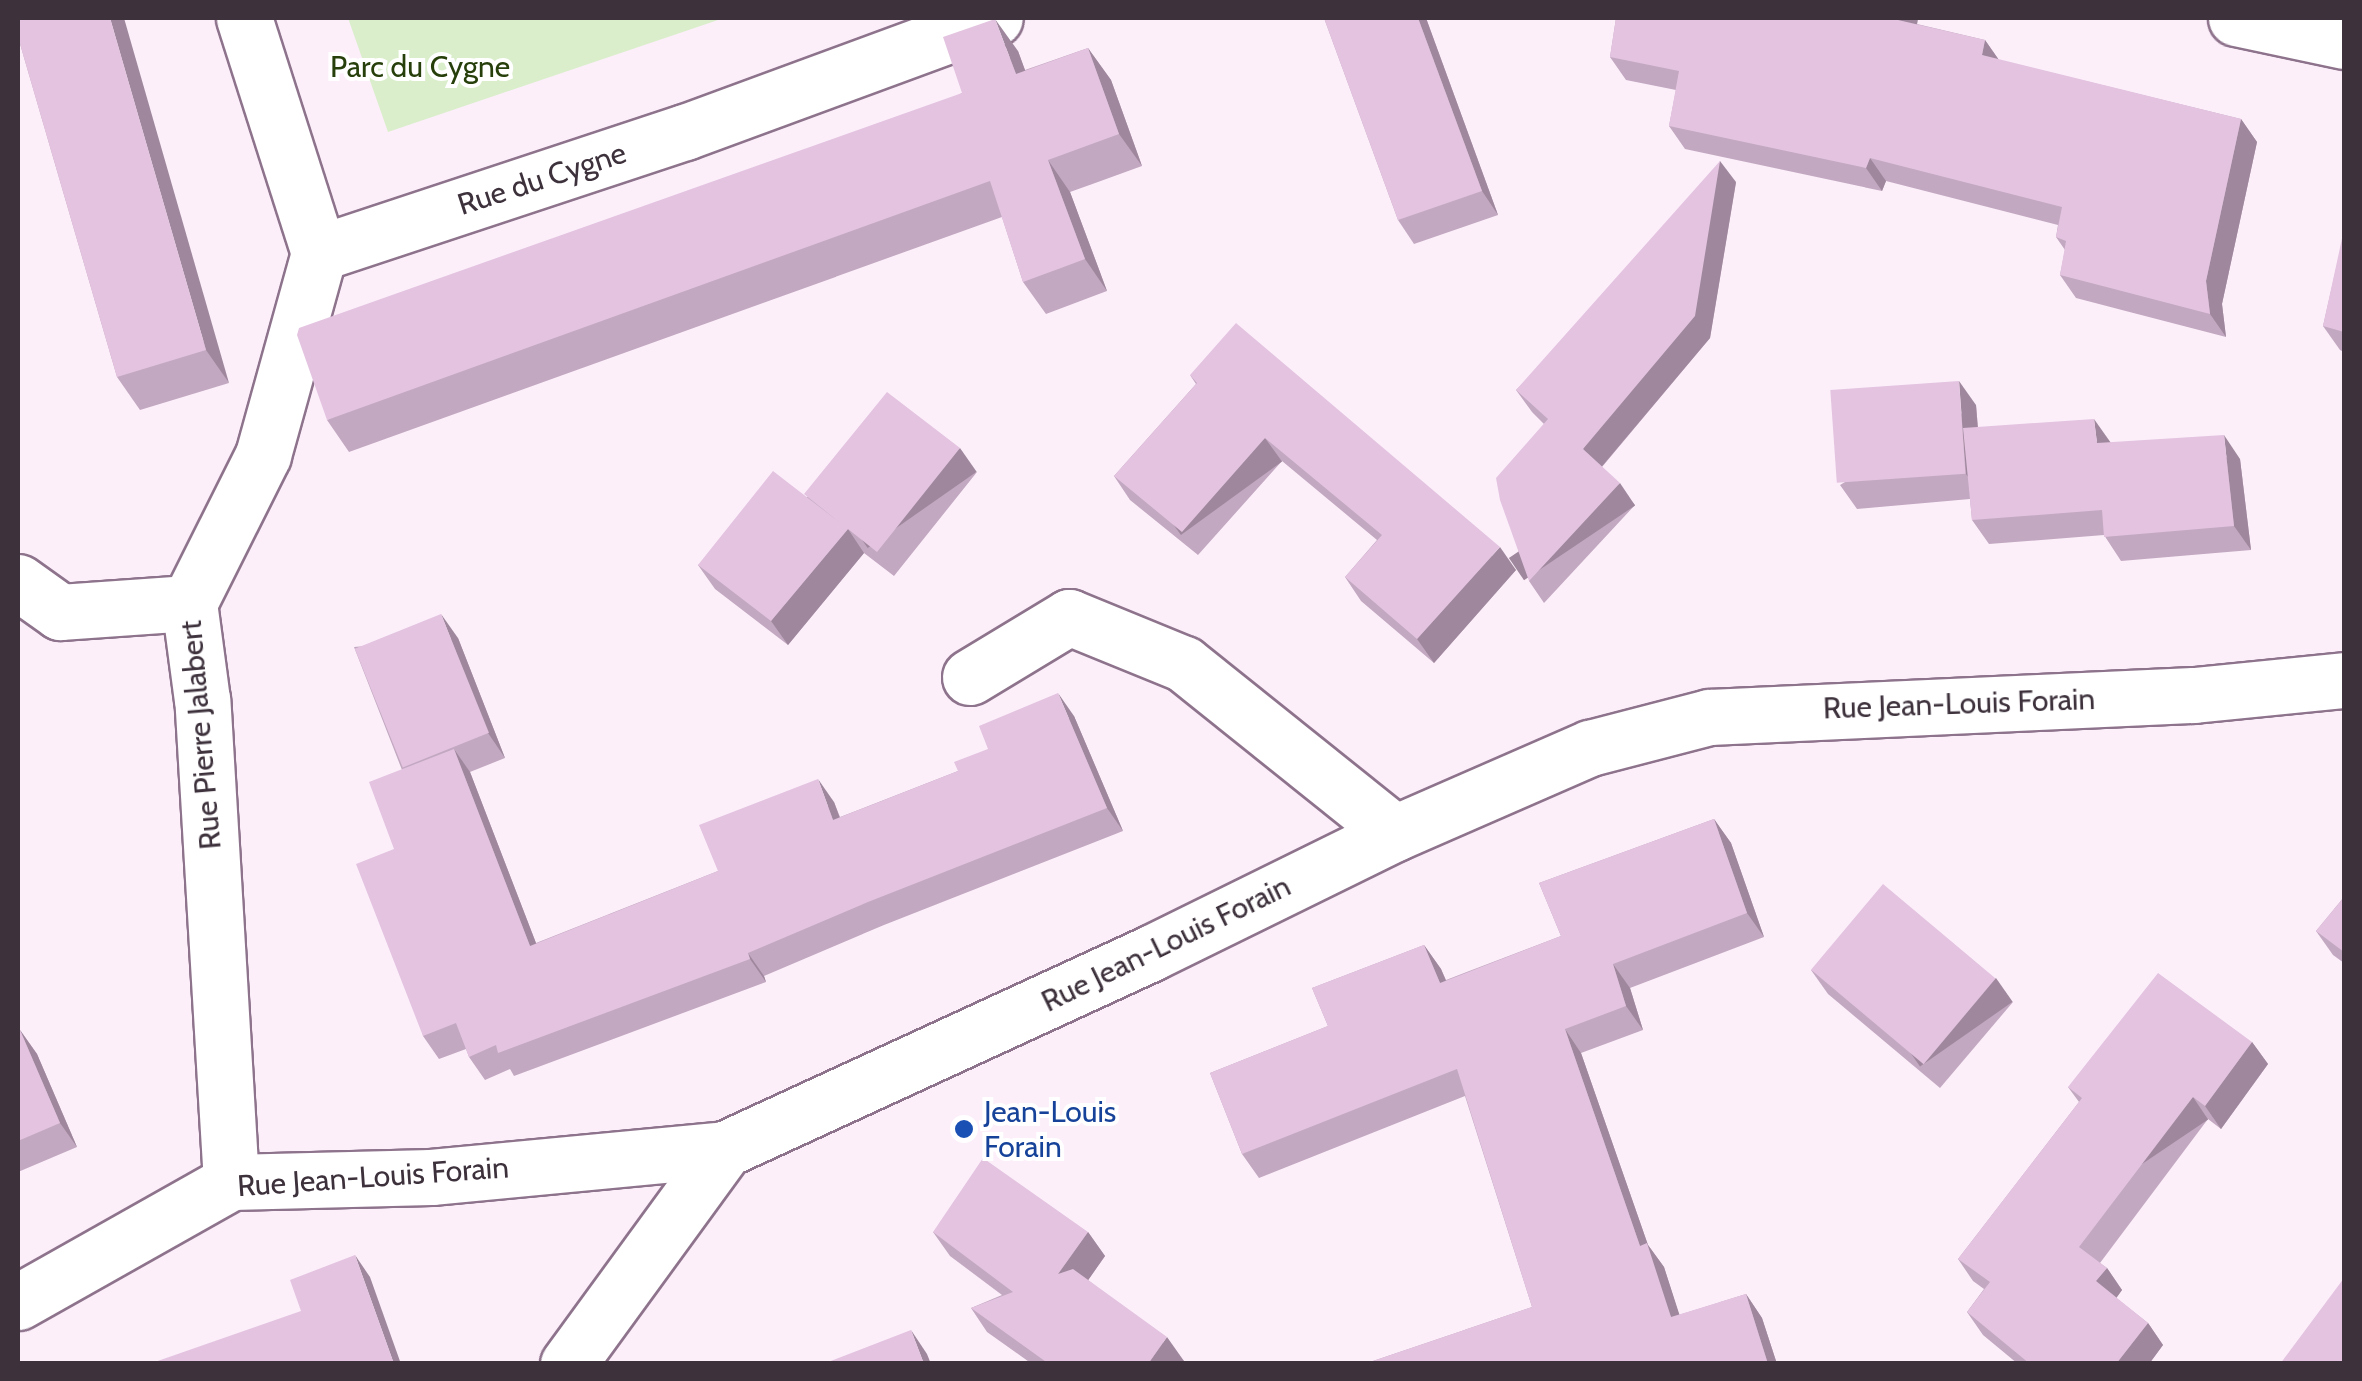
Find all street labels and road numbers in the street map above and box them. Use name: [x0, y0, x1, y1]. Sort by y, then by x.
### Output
street label: Rue du Cygne: [453, 135, 631, 223]
street label: Rue Pierre Jalabert: [173, 619, 229, 851]
street label: Rue Jean-Louis Forain: [1822, 681, 2096, 727]
street label: Rue Jean-Louis Forain: [1036, 868, 1296, 1020]
street label: Rue Jean-Louis Forain: [236, 1150, 510, 1204]

